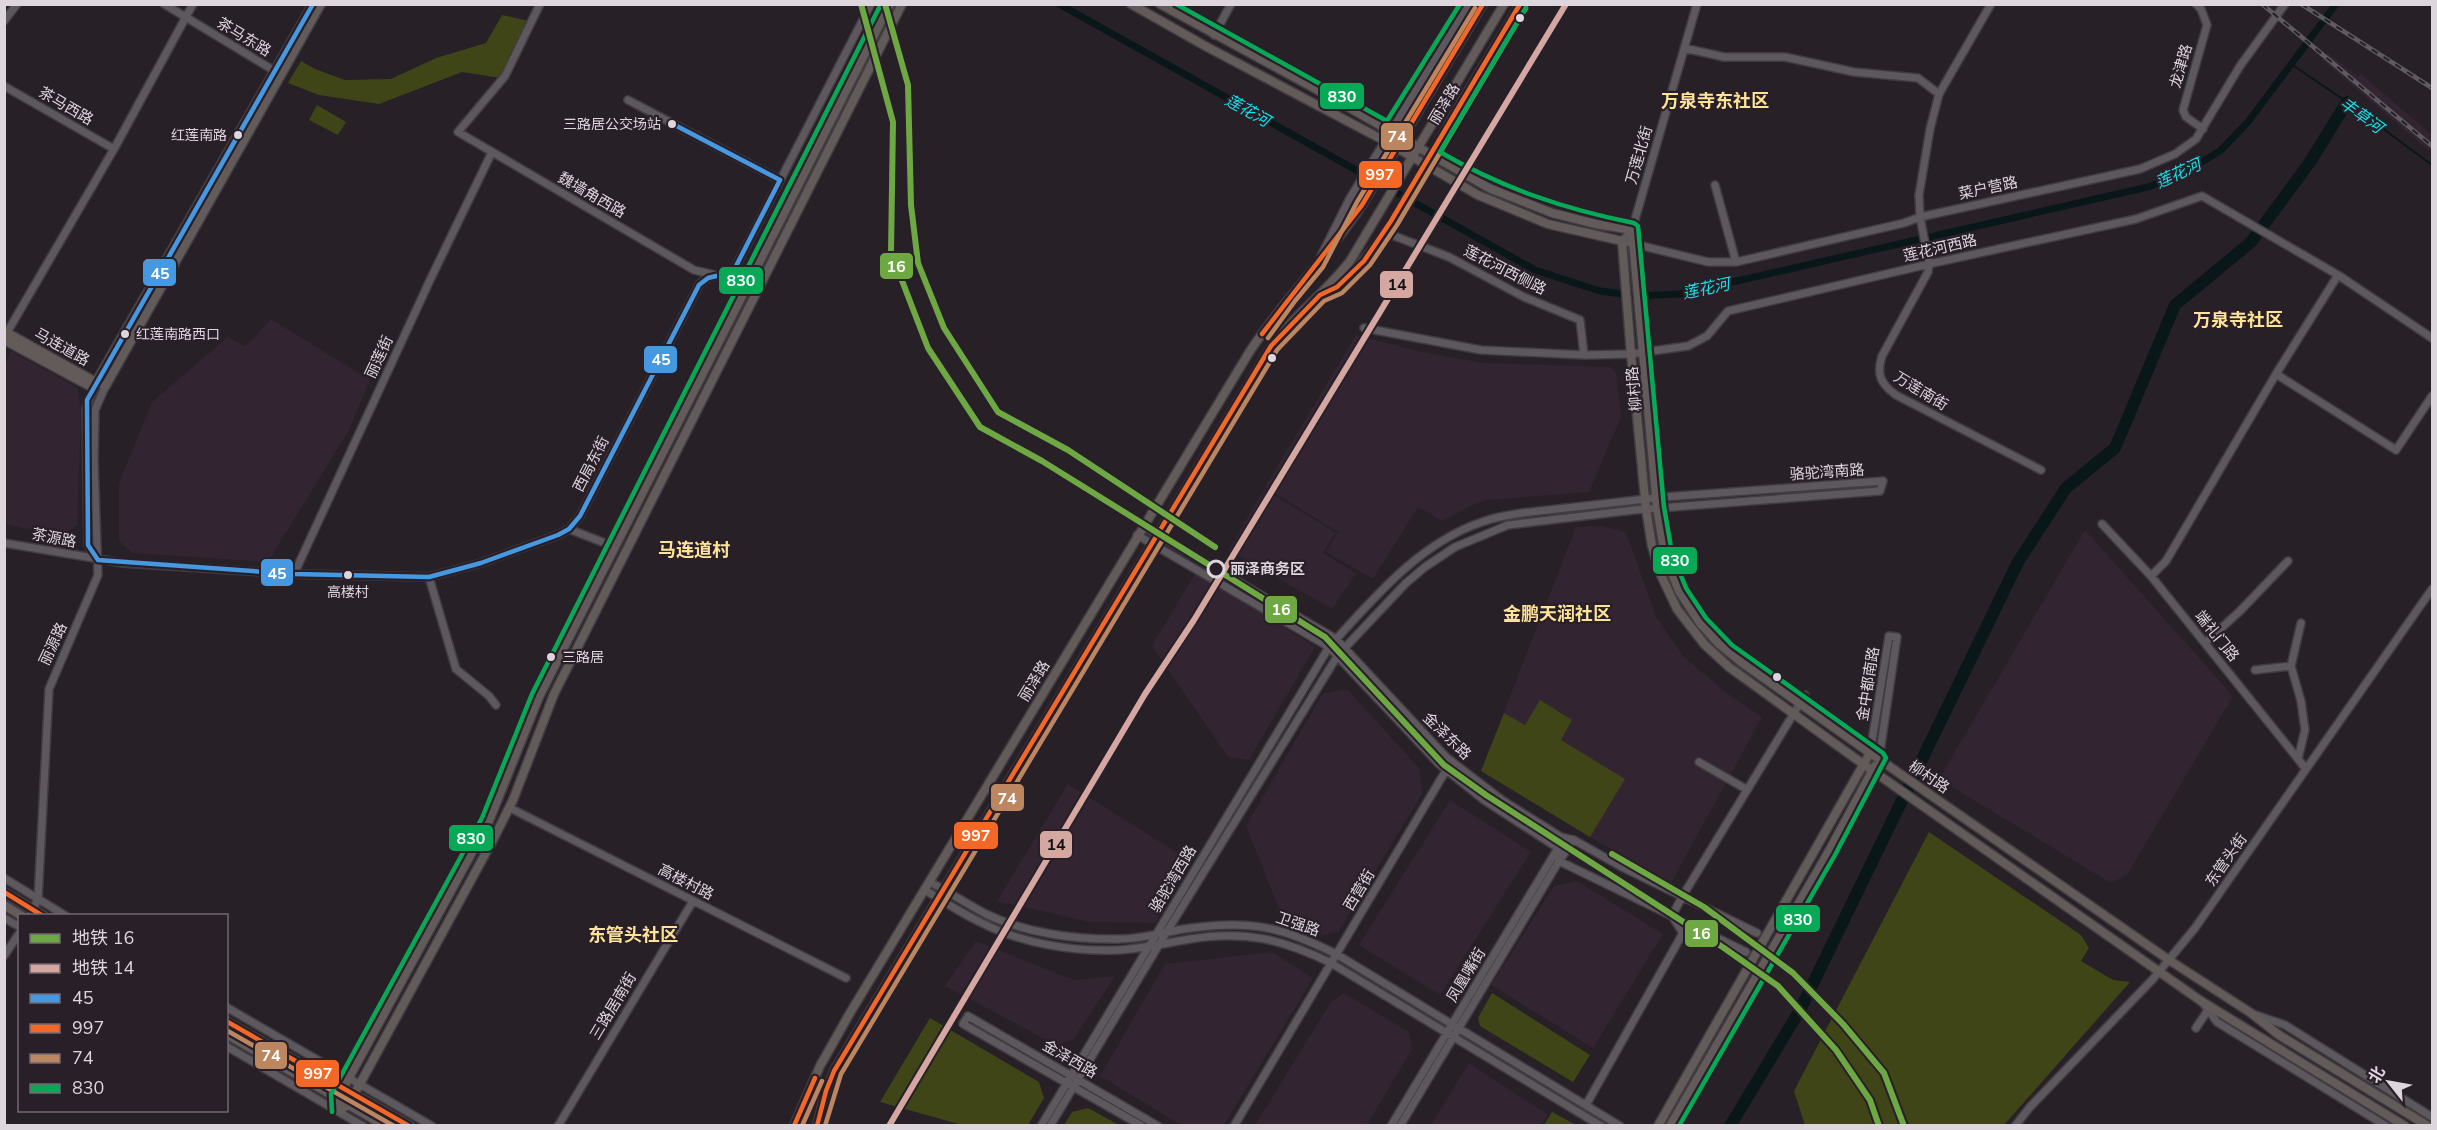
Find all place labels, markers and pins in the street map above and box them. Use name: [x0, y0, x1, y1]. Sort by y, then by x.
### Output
unlabelled marker: [1514, 12, 1526, 24]
place label: 三路居公交场站: [563, 115, 661, 134]
marker: 三路居公交场站: [666, 118, 678, 130]
place label: 红莲南路: [171, 126, 227, 145]
marker: 红莲南路: [232, 129, 244, 141]
place label: 红莲南路西口: [136, 325, 220, 344]
marker: 红莲南路西口: [119, 328, 131, 340]
unlabelled marker: [1266, 352, 1278, 364]
place label: 丽泽商务区: [1230, 559, 1305, 579]
marker: 丽泽商务区: [1207, 560, 1225, 578]
marker: 高楼村: [342, 569, 354, 581]
place label: 高楼村: [327, 583, 369, 602]
place label: 三路居: [562, 648, 604, 667]
marker: 三路居: [545, 651, 557, 663]
unlabelled marker: [1771, 671, 1783, 683]

